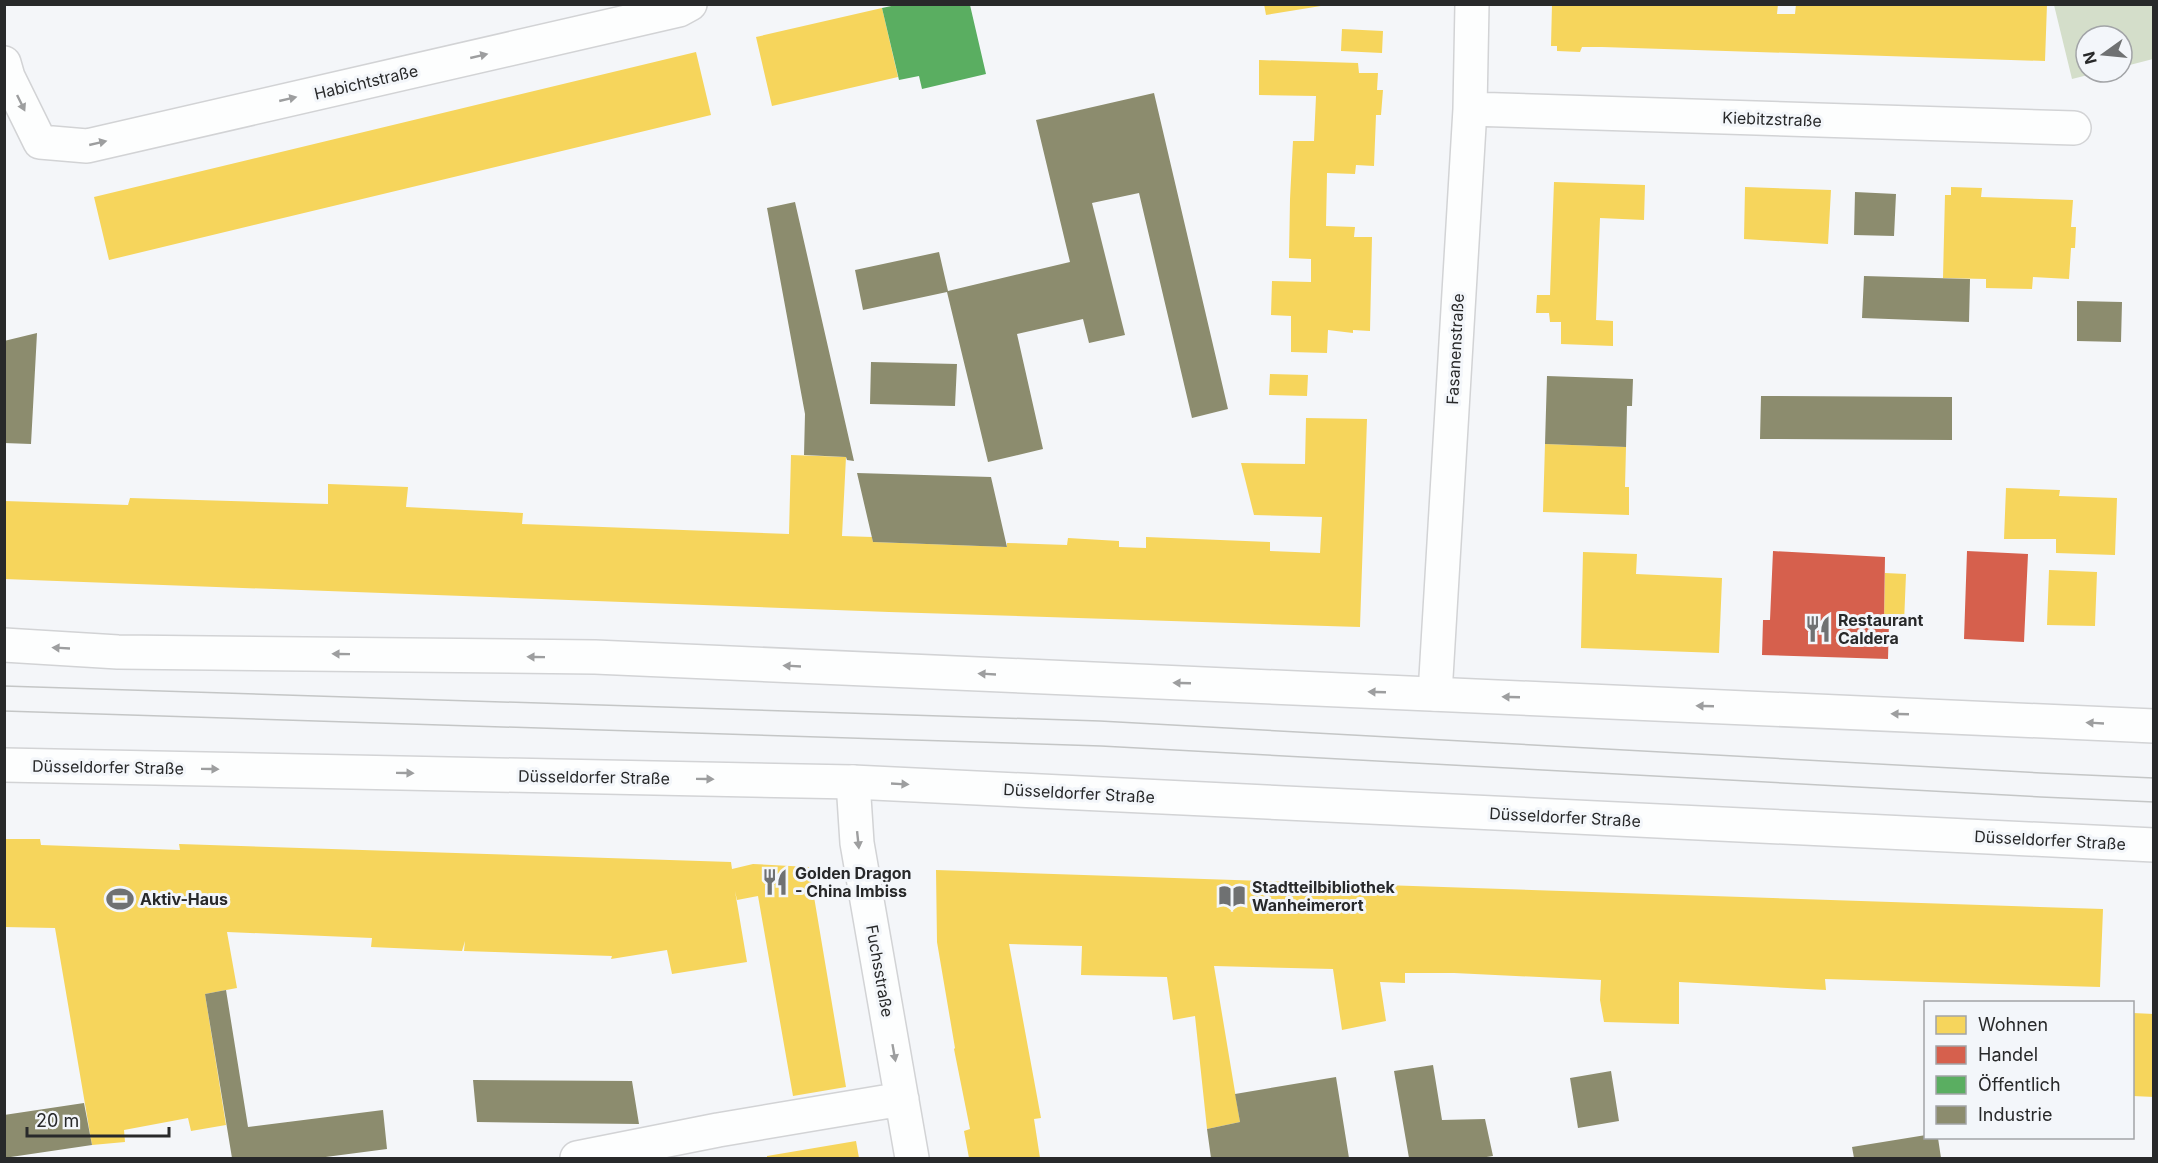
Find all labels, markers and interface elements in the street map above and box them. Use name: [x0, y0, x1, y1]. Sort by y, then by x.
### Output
north arrow: [2074, 24, 2134, 84]
text: N: [2078, 49, 2101, 66]
one-way arrow: [469, 50, 488, 60]
street label: Habichtstraße: [312, 60, 420, 104]
one-way arrow: [16, 94, 26, 111]
one-way arrow: [279, 94, 298, 104]
street label: Kiebitzstraße: [1722, 107, 1822, 131]
one-way arrow: [89, 138, 108, 147]
street label: Fasanenstraße: [1442, 293, 1468, 405]
place label: Restaurant Caldera: [1838, 610, 1924, 648]
restaurant icon: Restaurant Caldera: [1803, 614, 1833, 644]
one-way arrow: [52, 644, 71, 653]
one-way arrow: [332, 649, 351, 659]
one-way arrow: [527, 652, 546, 661]
one-way arrow: [783, 661, 802, 670]
one-way arrow: [977, 670, 996, 679]
one-way arrow: [1172, 679, 1191, 688]
one-way arrow: [1367, 687, 1386, 696]
one-way arrow: [1501, 693, 1520, 702]
one-way arrow: [1696, 701, 1715, 710]
one-way arrow: [1891, 710, 1910, 719]
one-way arrow: [2086, 718, 2105, 728]
street label: Düsseldorfer Straße: [32, 756, 184, 778]
one-way arrow: [200, 764, 219, 774]
street label: Düsseldorfer Straße: [518, 766, 670, 788]
one-way arrow: [395, 768, 414, 778]
one-way arrow: [695, 774, 714, 784]
street label: Düsseldorfer Straße: [1003, 779, 1155, 807]
one-way arrow: [890, 780, 909, 789]
street label: Düsseldorfer Straße: [1489, 803, 1641, 831]
street label: Düsseldorfer Straße: [1974, 826, 2126, 854]
one-way arrow: [853, 831, 863, 850]
place label: Golden Dragon - China Imbiss: [795, 863, 912, 901]
restaurant icon: Golden Dragon - China Imbiss: [760, 867, 790, 897]
place label: Stadtteilbibliothek Wanheimerort: [1252, 877, 1396, 915]
library icon: Stadtteilbibliothek Wanheimerort: [1217, 881, 1247, 911]
sports icon: Aktiv-Haus: [105, 884, 135, 914]
place label: Aktiv-Haus: [140, 889, 228, 909]
street label: Fuchsstraße: [862, 923, 898, 1019]
legend: [1924, 1001, 2134, 1139]
text: Wohnen: [1978, 1014, 2048, 1035]
one-way arrow: [890, 1044, 899, 1063]
text: Handel: [1978, 1044, 2038, 1065]
text: Öffentlich: [1978, 1073, 2061, 1095]
scale bar: [27, 1100, 170, 1138]
text: Industrie: [1978, 1104, 2052, 1125]
text: 20 m: [36, 1110, 79, 1131]

